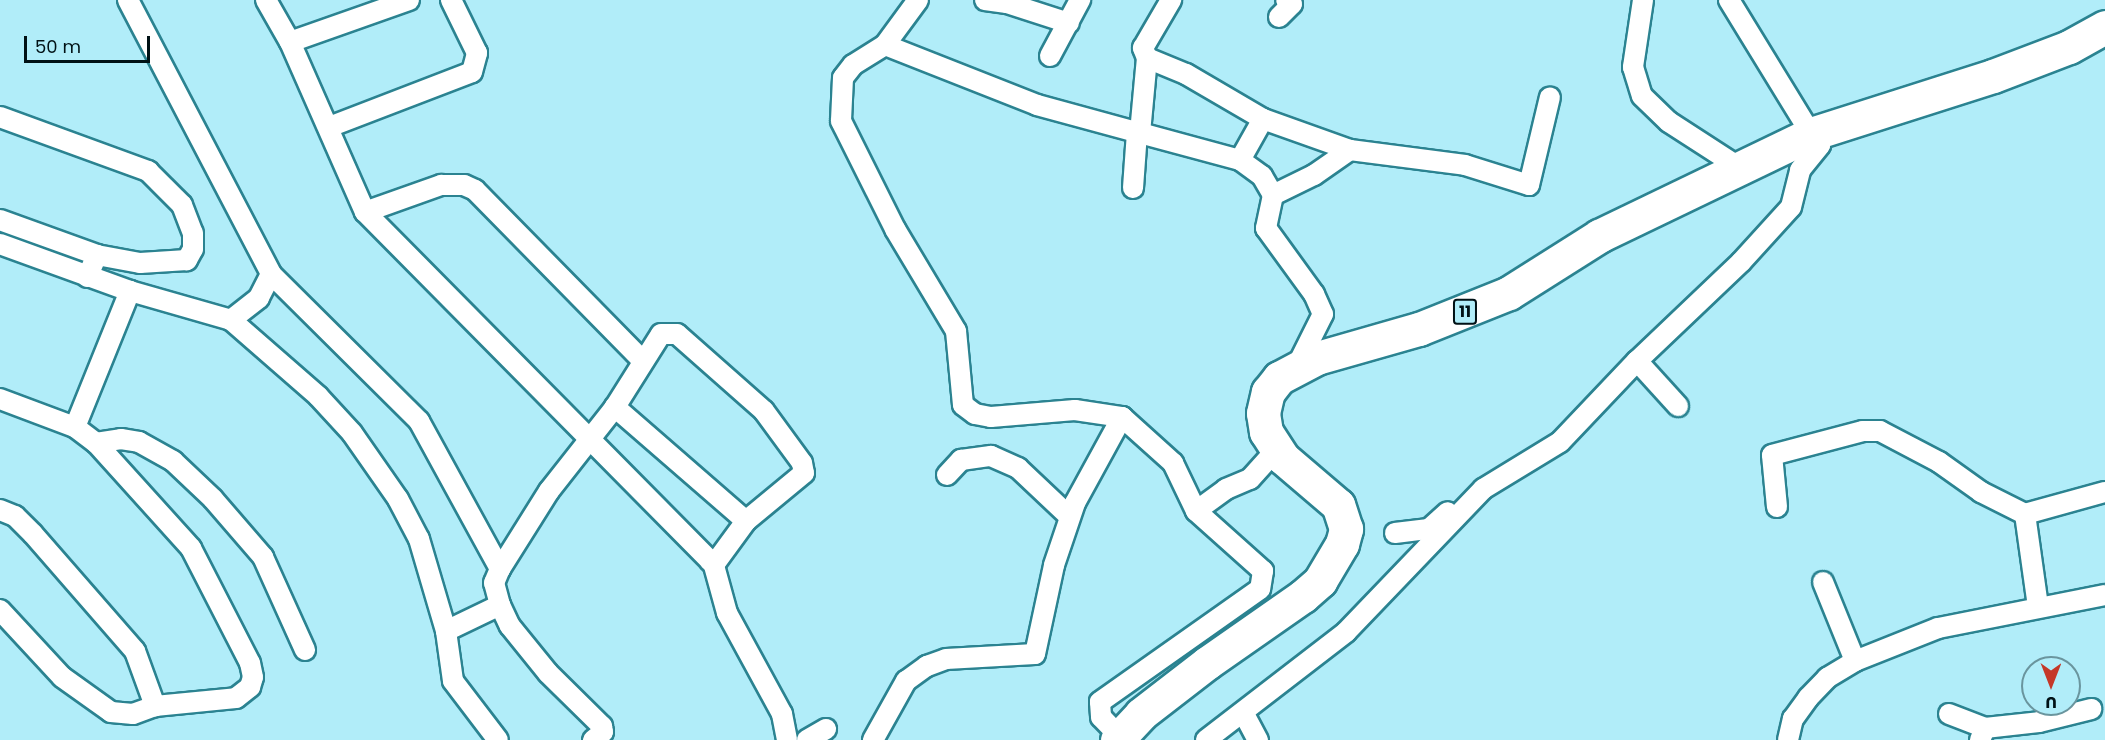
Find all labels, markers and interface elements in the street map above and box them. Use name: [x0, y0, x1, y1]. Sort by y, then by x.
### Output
scale bar: [27, 24, 153, 62]
text: 50 m: [35, 34, 81, 59]
road number: 11: [1452, 299, 1478, 325]
north arrow: [2021, 656, 2081, 716]
text: U: [2045, 691, 2057, 714]

